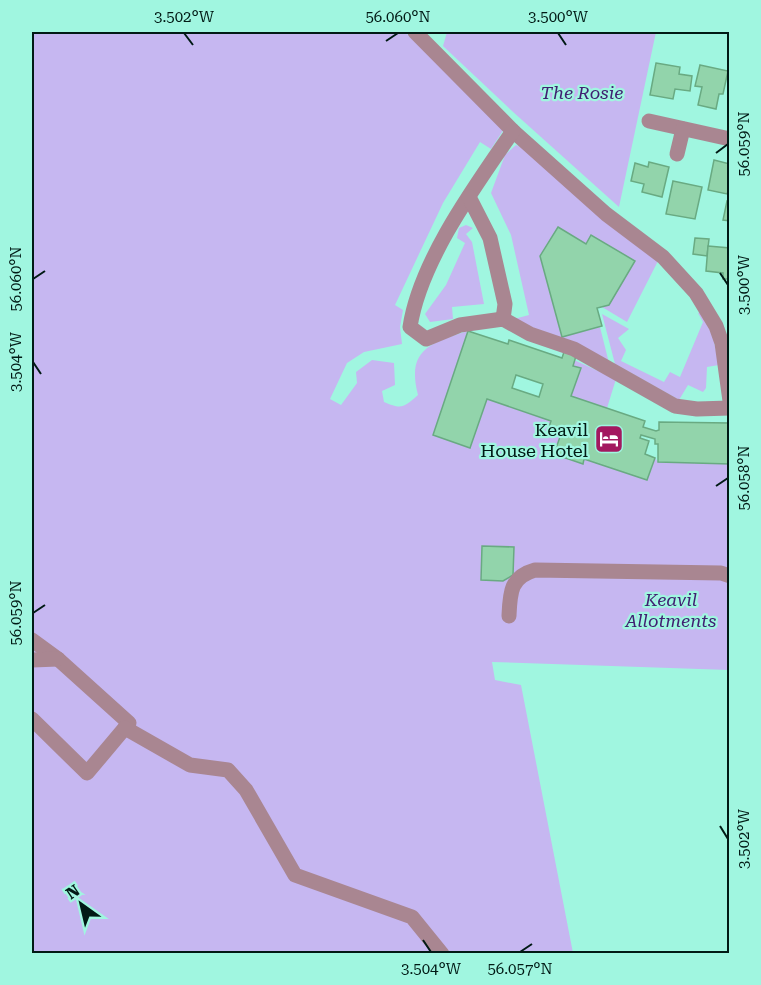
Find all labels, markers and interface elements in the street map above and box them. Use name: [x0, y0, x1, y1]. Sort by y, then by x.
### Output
text: 3.502°W: [154, 8, 215, 26]
text: 56.060°N: [365, 8, 431, 26]
text: 3.500°W: [528, 8, 589, 26]
park label: The Rosie: [541, 82, 623, 103]
text: 56.059°N: [735, 111, 753, 177]
text: 56.060°N: [7, 246, 25, 312]
text: 3.500°W: [735, 254, 753, 315]
text: 3.504°W: [7, 331, 25, 392]
place label: Keavil House Hotel: [480, 419, 588, 461]
hotel icon: Keavil House Hotel: [593, 423, 625, 455]
text: 56.058°N: [735, 445, 753, 511]
text: 56.059°N: [7, 580, 25, 646]
park label: Keavil Allotments: [625, 589, 716, 631]
text: 3.502°W: [735, 808, 753, 869]
north arrow: [51, 874, 111, 934]
text: N: [62, 881, 83, 903]
text: 3.504°W: [401, 960, 462, 978]
text: 56.057°N: [487, 960, 553, 978]

